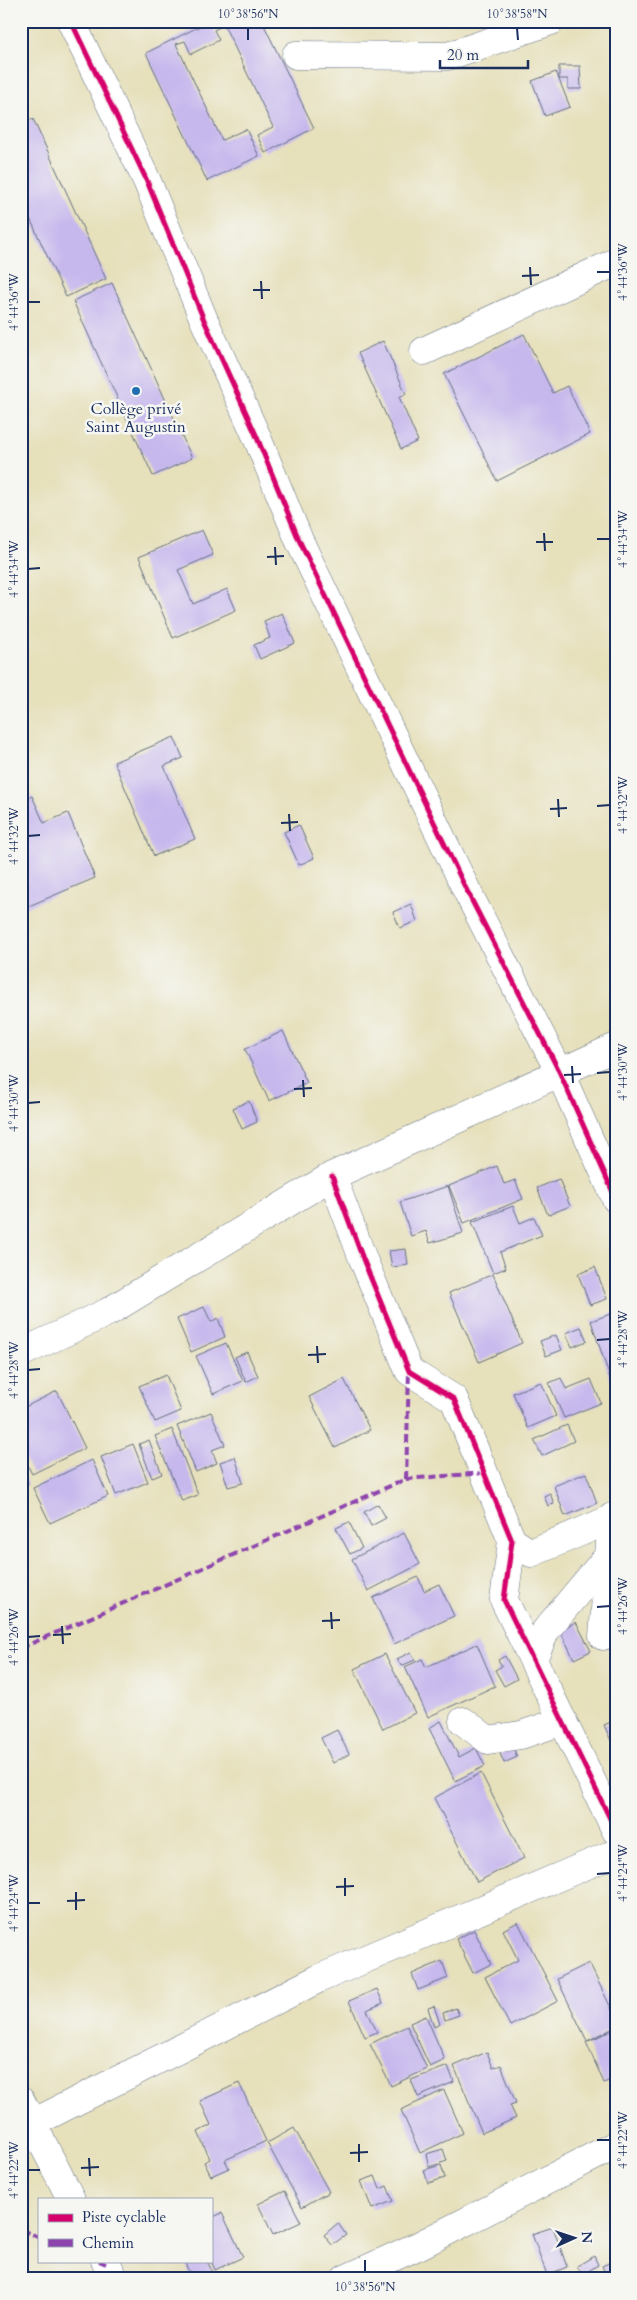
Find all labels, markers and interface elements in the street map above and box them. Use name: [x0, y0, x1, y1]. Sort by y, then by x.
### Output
text: 10°38'56"N: [218, 6, 279, 22]
text: 10°38'58"N: [487, 6, 548, 22]
scale bar: [440, 38, 527, 70]
text: 20 m: [447, 45, 479, 65]
text: 4°44'36"W: [615, 242, 631, 301]
text: 4°44'36"W: [6, 272, 22, 331]
marker: Collège privé Saint Augustin: [130, 385, 142, 397]
place label: Collège privé Saint Augustin: [86, 398, 186, 438]
text: 4°44'34"W: [615, 509, 631, 568]
text: 4°44'34"W: [6, 539, 22, 598]
text: 4°44'32"W: [615, 775, 631, 834]
text: 4°44'32"W: [6, 806, 22, 865]
text: 4°44'30"W: [615, 1042, 631, 1101]
text: 4°44'30"W: [6, 1073, 22, 1132]
text: 4°44'28"W: [615, 1309, 631, 1368]
text: 4°44'28"W: [6, 1340, 22, 1399]
text: 4°44'26"W: [615, 1576, 631, 1635]
text: 4°44'26"W: [6, 1607, 22, 1666]
text: 4°44'24"W: [615, 1843, 631, 1902]
text: 4°44'24"W: [6, 1873, 22, 1932]
text: 4°44'22"W: [615, 2110, 631, 2169]
text: 4°44'22"W: [6, 2140, 22, 2199]
legend: [38, 2198, 212, 2262]
text: Piste cyclable: [82, 2207, 166, 2227]
north arrow: [550, 2212, 600, 2262]
text: N: [577, 2231, 596, 2244]
text: Chemin: [82, 2233, 134, 2253]
text: 10°38'56"N: [335, 2279, 396, 2295]

